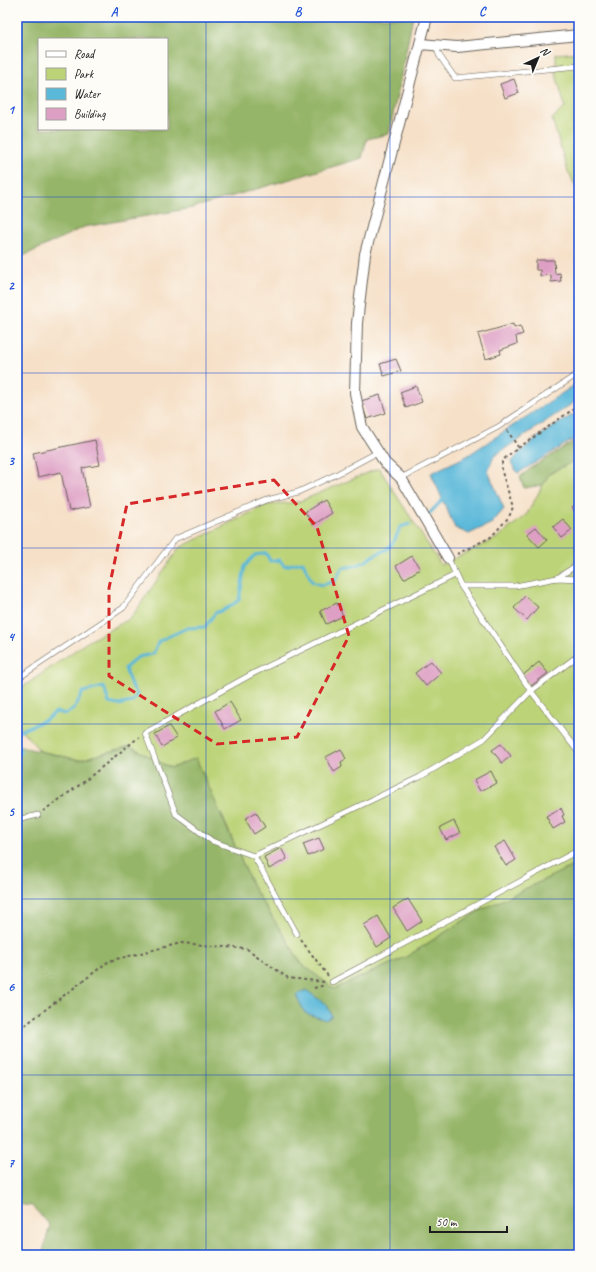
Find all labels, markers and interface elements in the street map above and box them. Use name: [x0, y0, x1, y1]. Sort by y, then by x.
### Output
text: A: [111, 4, 119, 20]
text: B: [295, 4, 303, 20]
text: C: [479, 4, 487, 20]
legend: [38, 38, 168, 130]
north arrow: [518, 38, 558, 78]
text: N: [538, 43, 554, 60]
text: Road: [74, 46, 96, 62]
text: Park: [74, 66, 95, 82]
text: Water: [74, 86, 102, 102]
text: 1: [8, 102, 16, 118]
text: Building: [74, 106, 106, 122]
text: 2: [8, 278, 15, 294]
text: 3: [8, 453, 15, 469]
text: 4: [8, 629, 16, 645]
text: 5: [8, 804, 15, 820]
text: 6: [8, 979, 15, 995]
text: 7: [8, 1155, 15, 1171]
scale bar: [430, 1208, 507, 1234]
text: 50 m: [436, 1214, 458, 1230]

